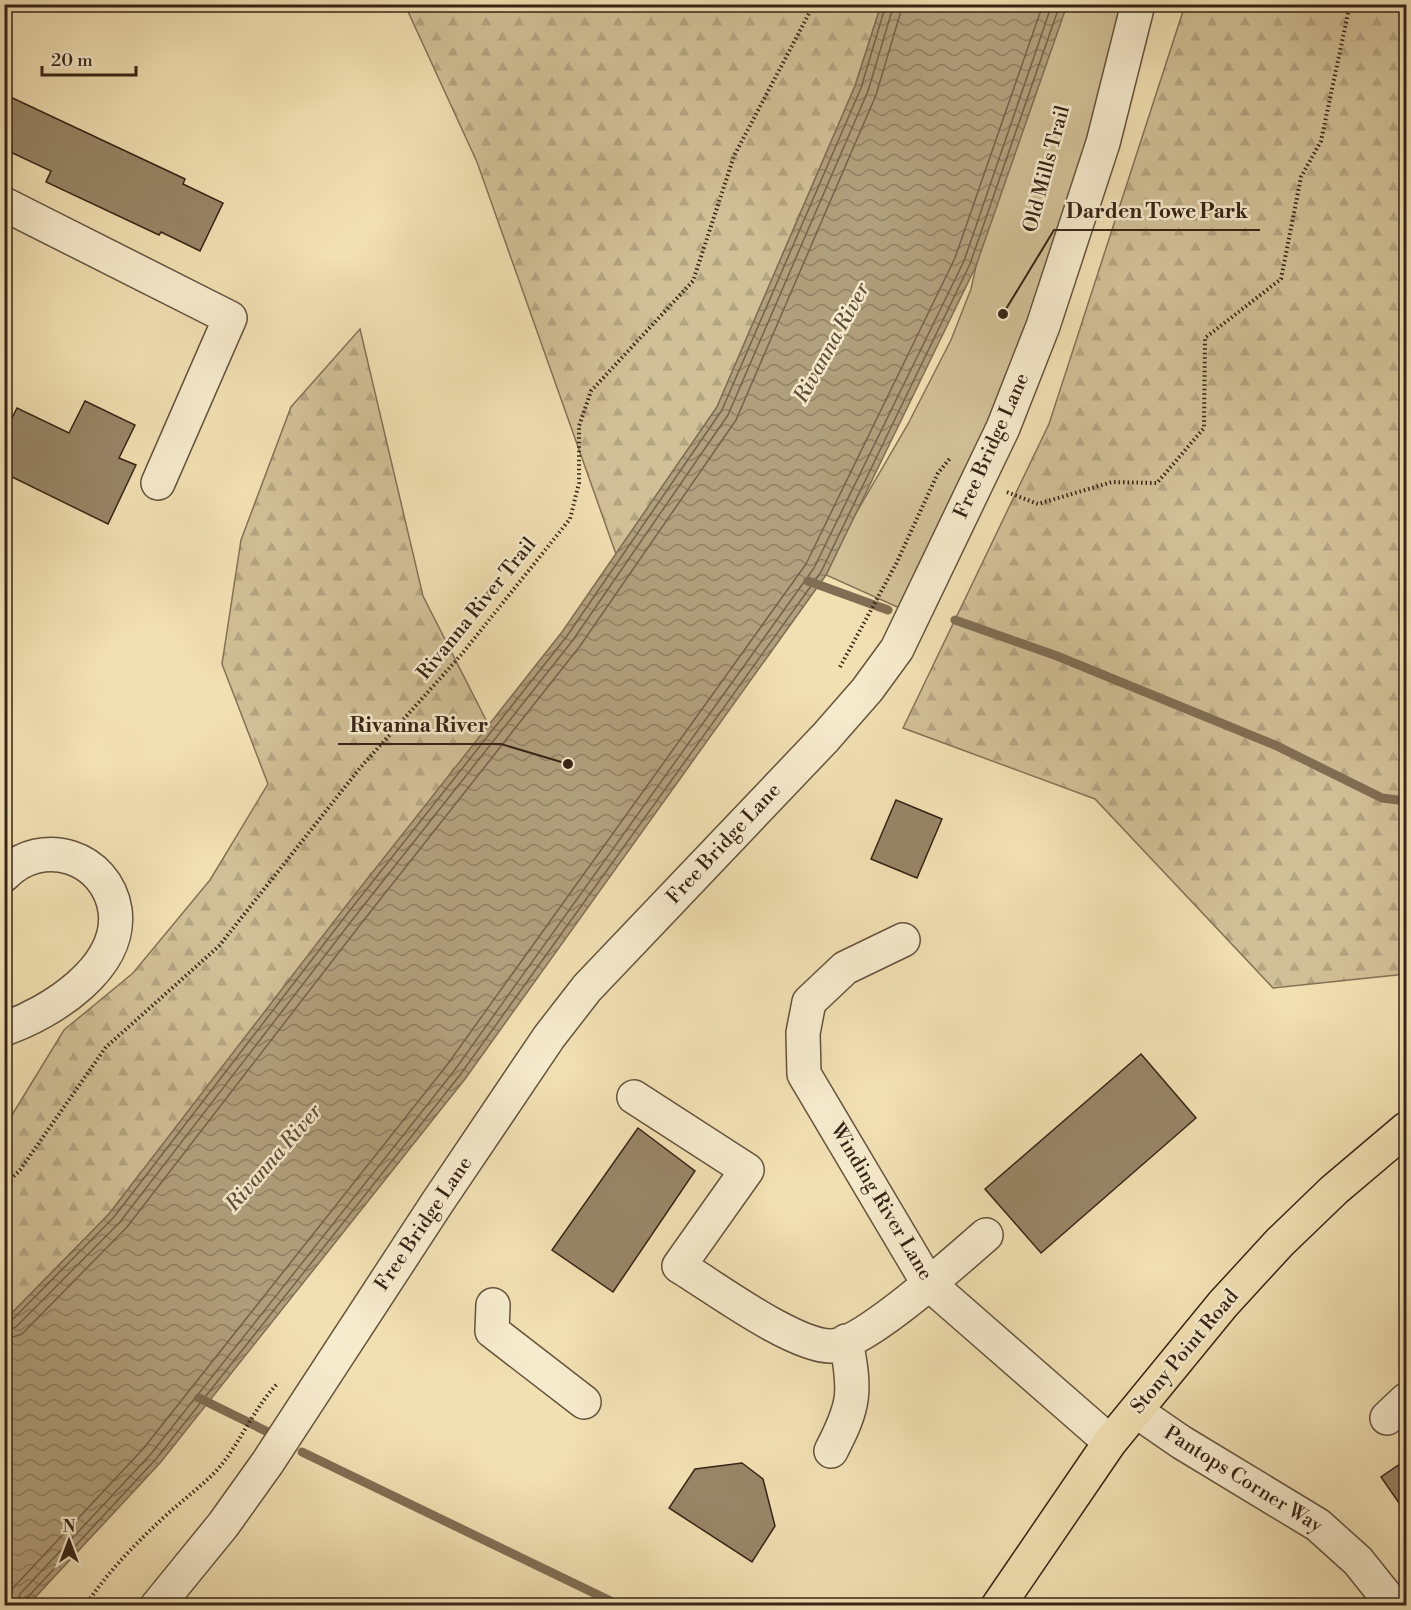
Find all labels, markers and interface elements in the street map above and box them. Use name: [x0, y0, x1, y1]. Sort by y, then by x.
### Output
scale bar: [42, 39, 136, 77]
text: 20 m: [51, 49, 93, 72]
street label: Old Mills Trail: [1018, 103, 1076, 235]
callout: Darden Towe Park: [1054, 191, 1260, 230]
text: Darden Towe Park: [1066, 199, 1249, 225]
water label: Rivanna River: [788, 277, 876, 409]
street label: Free Bridge Lane: [949, 369, 1035, 523]
street label: Rivanna River Trail: [412, 533, 542, 685]
callout: Rivanna River: [338, 705, 501, 744]
text: Rivanna River: [350, 713, 488, 739]
street label: Free Bridge Lane: [661, 778, 787, 910]
water label: Rivanna River: [220, 1098, 328, 1218]
street label: Winding River Lane: [824, 1118, 938, 1285]
street label: Free Bridge Lane: [370, 1152, 478, 1296]
street label: Stony Point Road: [1126, 1284, 1245, 1419]
street label: Pantops Corner Way: [1159, 1421, 1327, 1539]
north arrow: [39, 1511, 99, 1571]
text: N: [63, 1517, 76, 1537]

